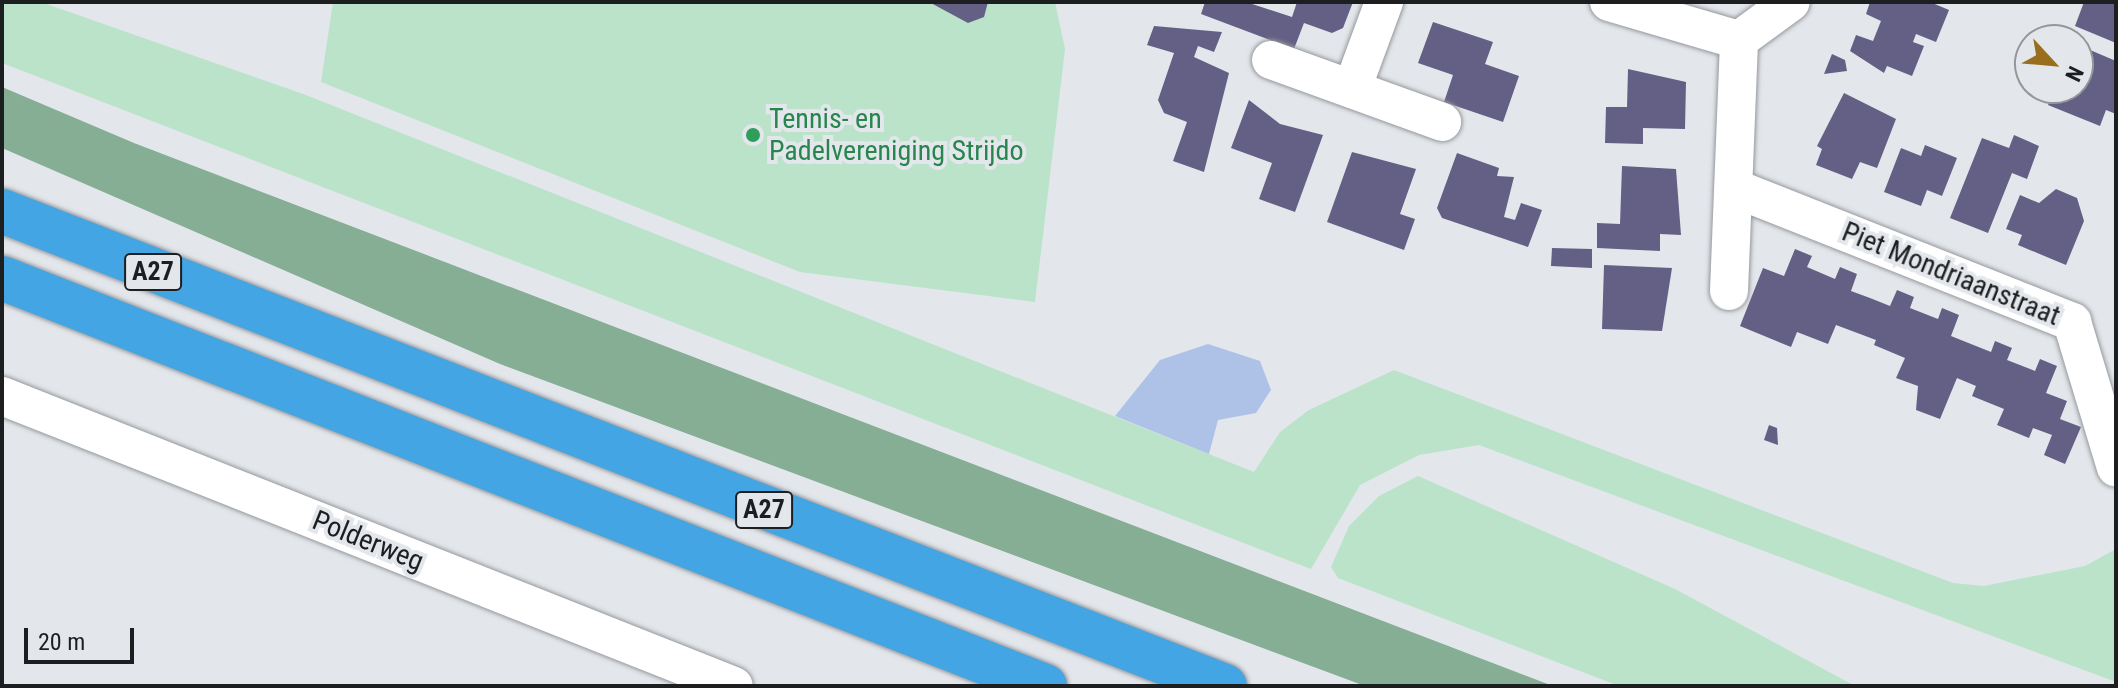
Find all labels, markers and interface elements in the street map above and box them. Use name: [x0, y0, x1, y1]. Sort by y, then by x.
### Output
north arrow: [2014, 24, 2094, 104]
text: N: [2060, 62, 2088, 85]
place label: Tennis- en Padelvereniging Strijdo: [769, 102, 1024, 168]
marker: Tennis- en Padelvereniging Strijdo: [744, 126, 762, 144]
street label: Piet Mondriaanstraat: [1837, 215, 2065, 333]
road number: A27: [123, 250, 183, 294]
road number: A27: [734, 488, 794, 532]
street label: Polderweg: [308, 504, 428, 578]
scale bar: [28, 612, 138, 662]
text: 20 m: [38, 628, 85, 656]

